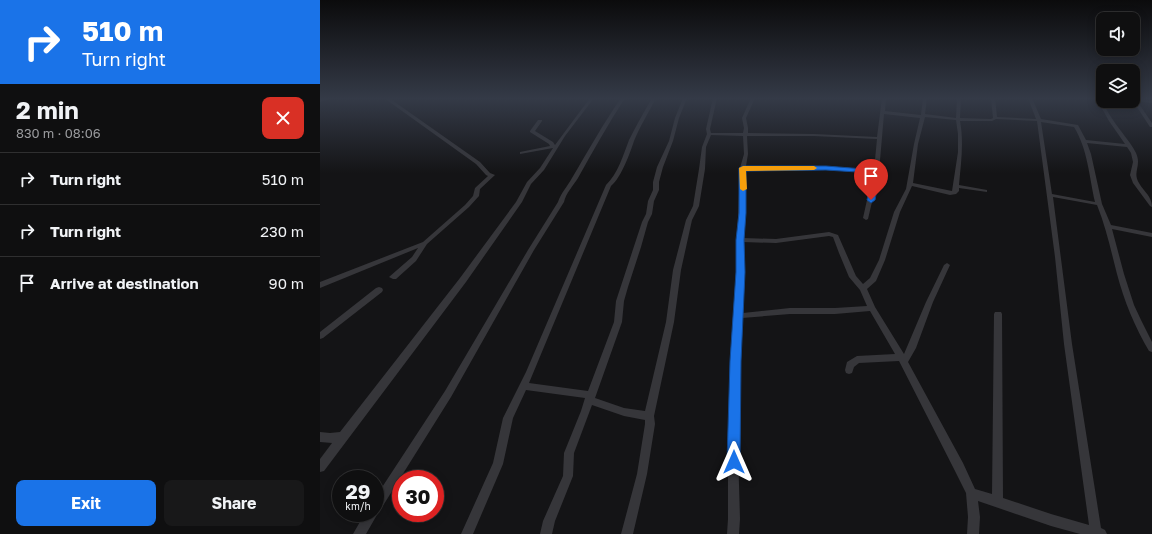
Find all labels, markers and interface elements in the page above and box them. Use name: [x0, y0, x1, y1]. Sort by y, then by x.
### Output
map controls: [1096, 12, 1140, 108]
button: sound: [1096, 12, 1140, 56]
text: 510 m: [82, 14, 163, 47]
icon: right: [16, 16, 68, 68]
text: Turn right: [82, 48, 166, 70]
button: layers: [1096, 64, 1140, 108]
text: 2 min: [16, 95, 79, 124]
button: close: [262, 97, 304, 139]
text: 830 m · 08:06: [16, 125, 101, 141]
pin: [854, 159, 888, 200]
icon: arrive: [860, 165, 882, 187]
icon: right: [16, 168, 38, 190]
text: Turn right: [50, 170, 121, 188]
text: 510 m: [262, 170, 304, 188]
icon: right: [16, 220, 38, 242]
text: Turn right: [50, 222, 121, 240]
text: 230 m: [260, 222, 304, 240]
icon: arrive: [16, 272, 38, 294]
text: Arrive at destination: [50, 274, 199, 292]
text: 90 m: [269, 274, 304, 292]
position arrow: [713, 441, 755, 483]
speed limit sign: 30: [392, 470, 444, 522]
text: 29: [346, 479, 370, 503]
button: Exit: [16, 480, 156, 526]
button: Share: [164, 480, 304, 526]
text: km/h: [345, 500, 371, 512]

